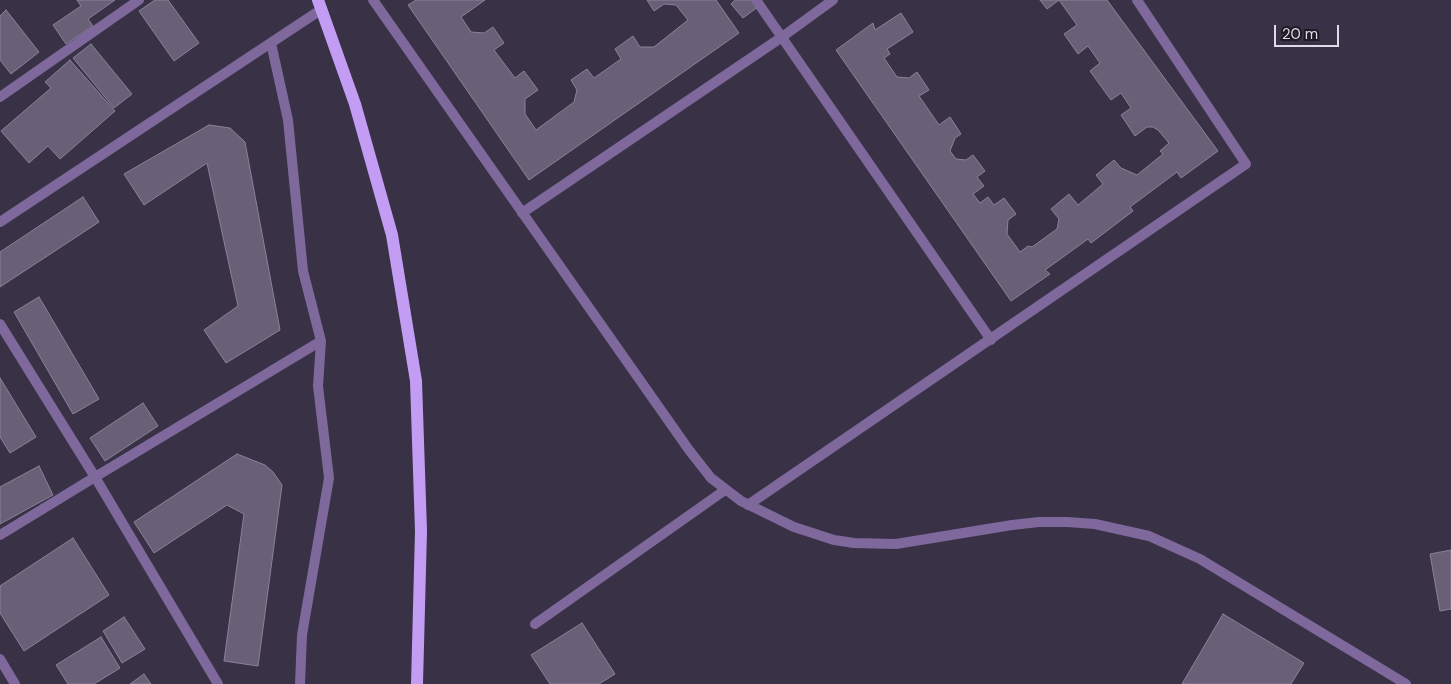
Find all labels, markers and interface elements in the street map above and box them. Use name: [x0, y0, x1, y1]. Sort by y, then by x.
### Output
scale bar: [1276, 15, 1341, 47]
text: 20 m: [1282, 24, 1318, 44]

